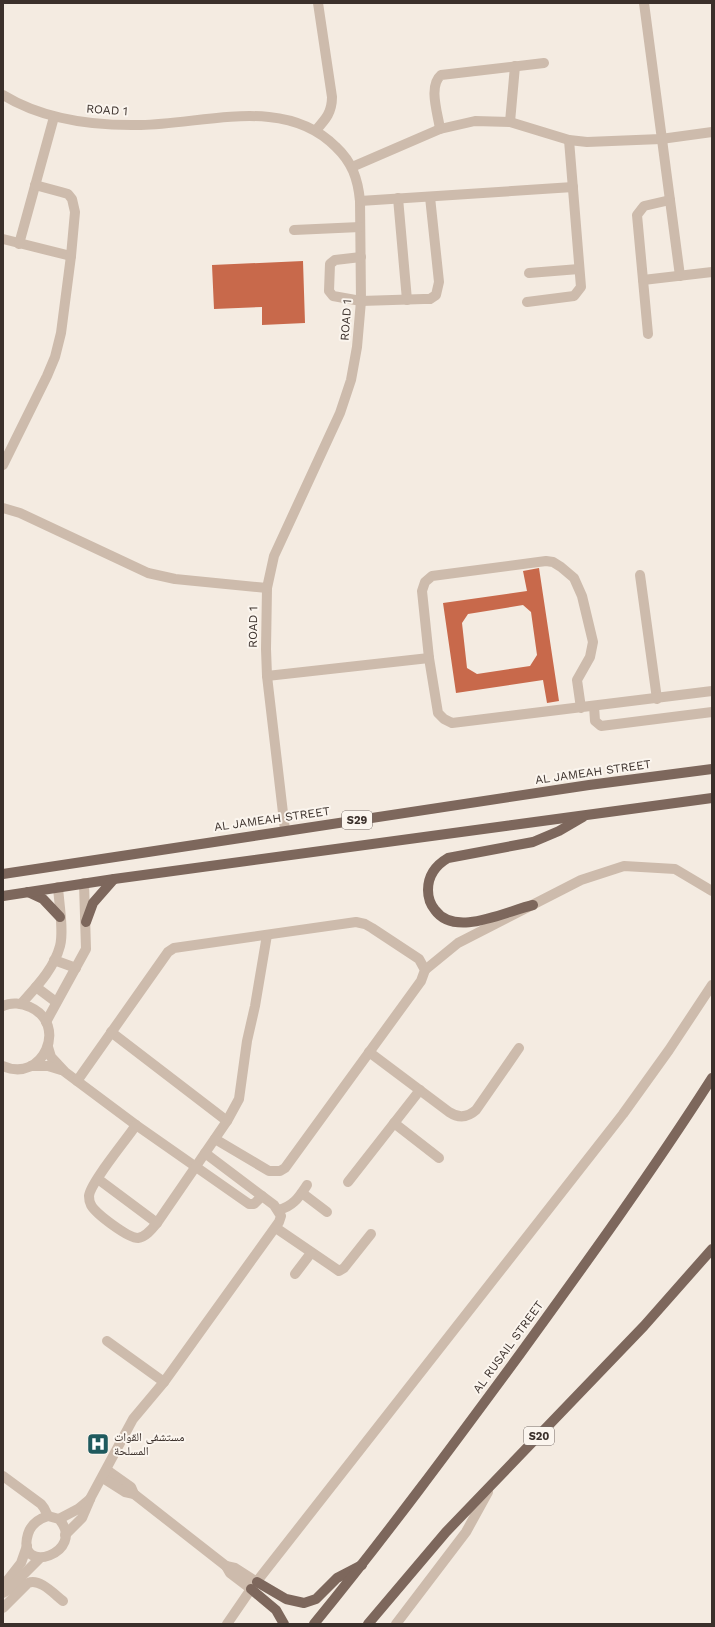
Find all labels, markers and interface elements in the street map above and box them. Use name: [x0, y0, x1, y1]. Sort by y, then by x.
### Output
street label: ROAD 1: [86, 102, 128, 118]
street label: ROAD 1: [338, 299, 354, 341]
street label: ROAD 1: [246, 606, 260, 648]
street label: AL JAMEAH STREET: [534, 757, 652, 787]
street label: AL JAMEAH STREET: [213, 804, 331, 834]
road number: S29: [342, 811, 372, 829]
street label: AL RUSAIL STREET: [470, 1298, 546, 1396]
road number: S20: [524, 1427, 554, 1445]
place label: مستشفى القوات المسلحة: [114, 1430, 184, 1458]
hospital icon: مستشفى القوات المسلحة: [85, 1431, 111, 1457]

